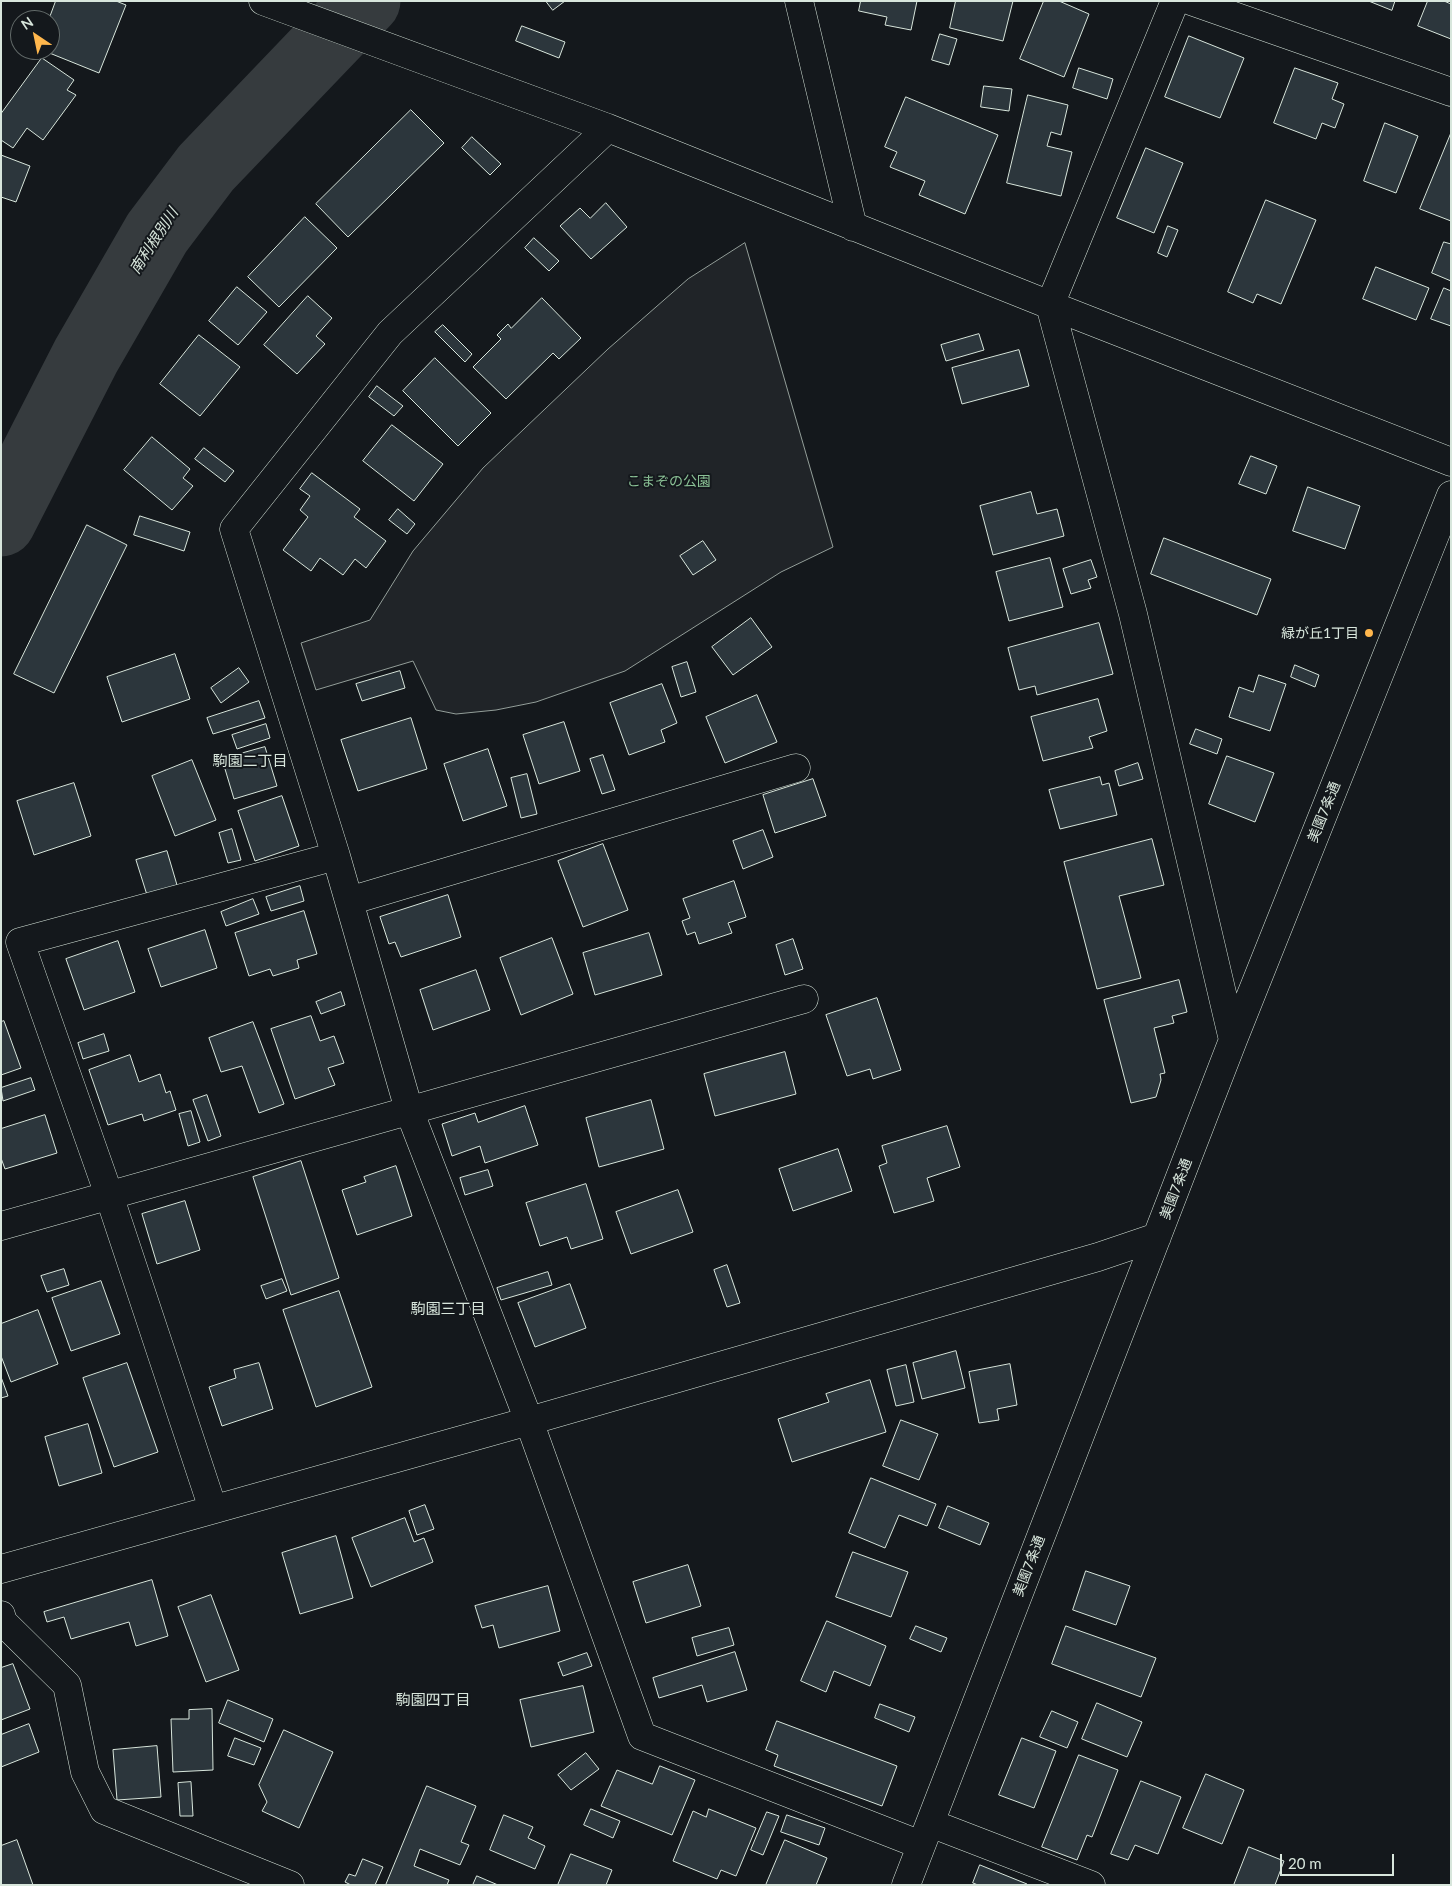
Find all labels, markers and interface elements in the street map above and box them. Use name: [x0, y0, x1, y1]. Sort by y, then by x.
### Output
north arrow: [10, 10, 60, 60]
text: N: [18, 13, 36, 33]
water label: 南利根別川: [126, 205, 182, 277]
park label: こまぞの公園: [627, 473, 711, 489]
place label: 緑が丘1丁目: [1281, 625, 1359, 641]
marker: 緑が丘1丁目: [1363, 627, 1375, 639]
district label: 駒園二丁目: [213, 752, 287, 770]
street label: 美園7条通: [1304, 779, 1344, 845]
street label: 美園7条通: [1157, 1156, 1195, 1222]
district label: 駒園三丁目: [411, 1300, 485, 1318]
street label: 美園7条通: [1010, 1533, 1048, 1599]
district label: 駒園四丁目: [396, 1691, 470, 1709]
scale bar: [1282, 1844, 1396, 1876]
text: 20 m: [1288, 1854, 1322, 1872]

